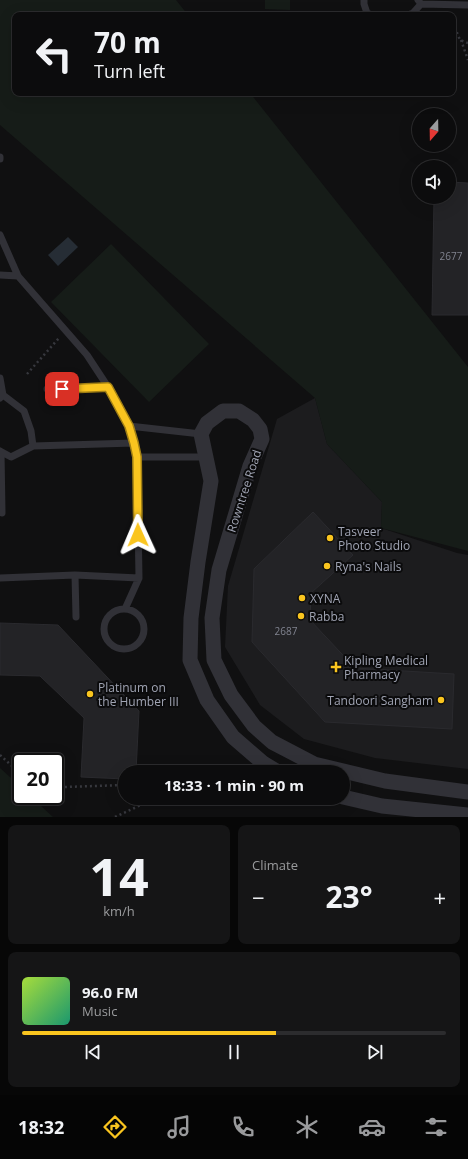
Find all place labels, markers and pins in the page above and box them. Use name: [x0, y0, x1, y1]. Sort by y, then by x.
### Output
pin: [45, 372, 79, 406]
place label: Tasveer Photo Studio: [338, 523, 410, 554]
marker: Tasveer Photo Studio: [325, 533, 335, 543]
place label: Ryna's Nails: [335, 558, 402, 575]
marker: Ryna's Nails: [322, 561, 332, 571]
place label: XYNA: [310, 590, 341, 607]
marker: XYNA: [297, 593, 307, 603]
place label: Rabba: [309, 608, 344, 625]
marker: Rabba: [296, 611, 306, 621]
place label: Kipling Medical Pharmacy: [344, 652, 428, 683]
marker: Kipling Medical Pharmacy: [331, 662, 341, 672]
place label: Platinum on the Humber III: [98, 679, 179, 710]
marker: Platinum on the Humber III: [85, 689, 95, 699]
place label: Tandoori Sangham: [327, 692, 433, 709]
marker: Tandoori Sangham: [436, 695, 446, 705]

